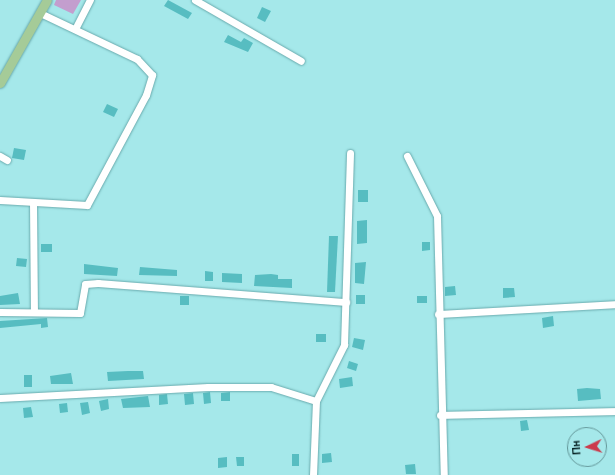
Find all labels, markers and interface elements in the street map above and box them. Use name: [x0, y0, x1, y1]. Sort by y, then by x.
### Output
north arrow: [567, 427, 607, 467]
text: Пн: [569, 440, 583, 455]

